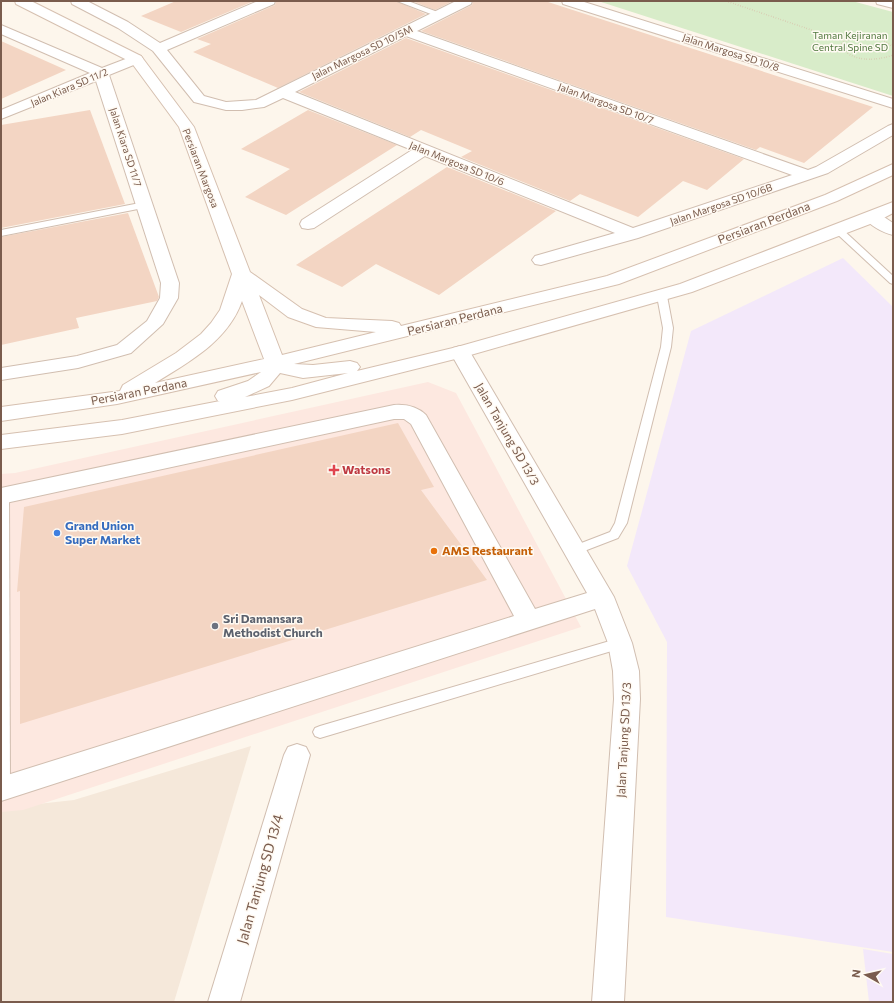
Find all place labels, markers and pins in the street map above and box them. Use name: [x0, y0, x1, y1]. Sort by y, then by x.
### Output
place label: Watsons: [342, 462, 391, 476]
marker: Watsons: [329, 465, 339, 475]
place label: Grand Union Super Market: [65, 518, 140, 546]
marker: Grand Union Super Market: [52, 528, 62, 538]
place label: AMS Restaurant: [442, 543, 533, 557]
marker: AMS Restaurant: [429, 546, 439, 556]
place label: Sri Damansara Methodist Church: [223, 611, 323, 639]
marker: Sri Damansara Methodist Church: [210, 621, 220, 631]

